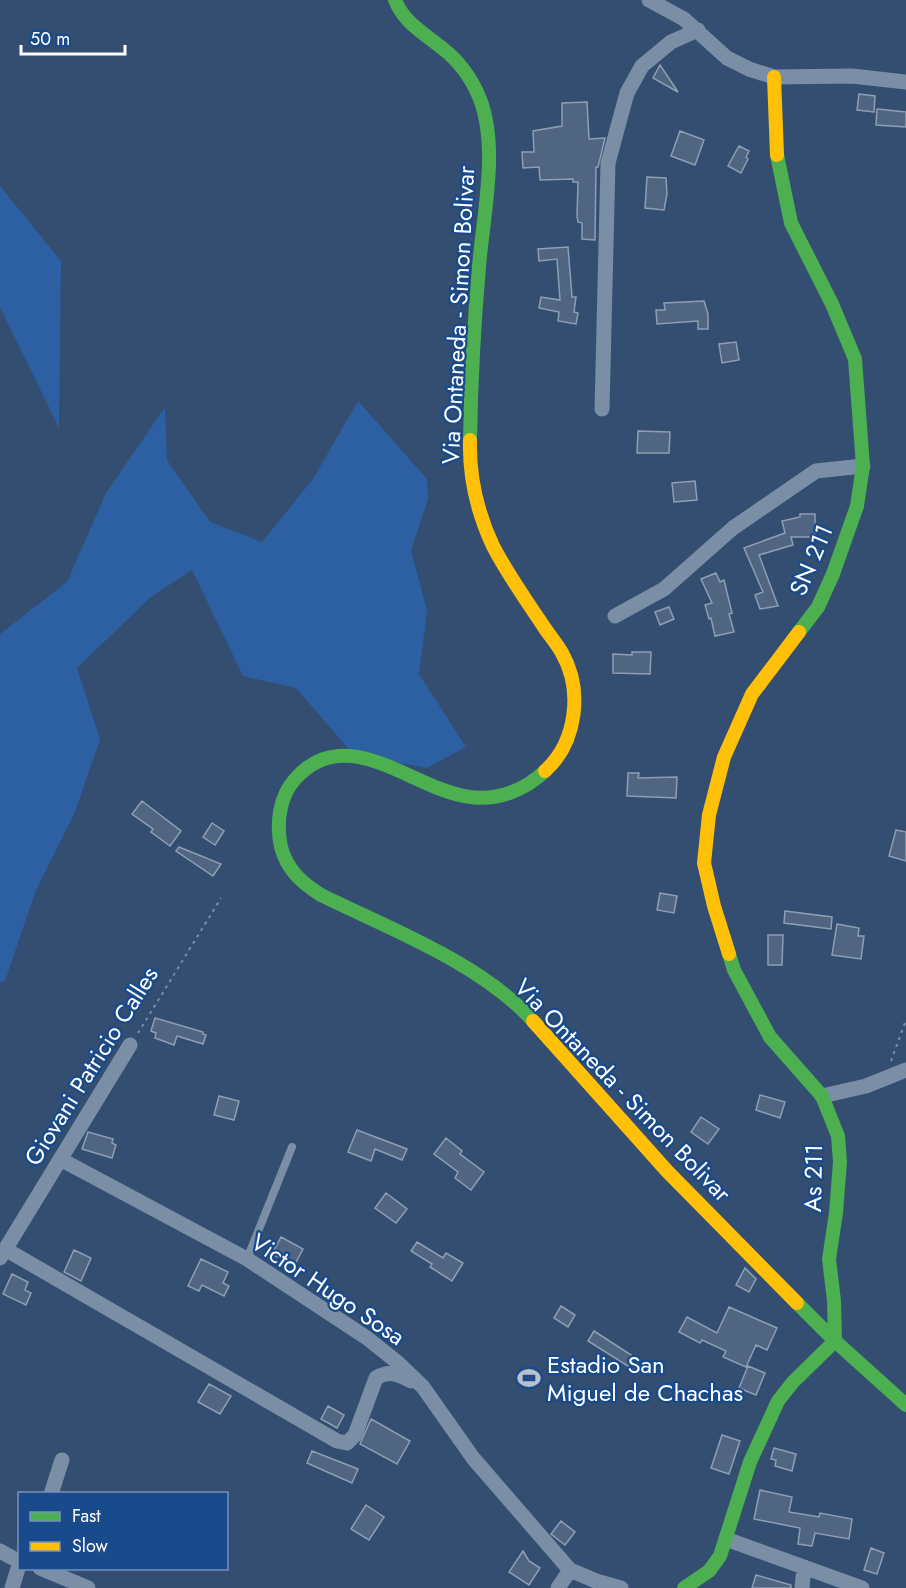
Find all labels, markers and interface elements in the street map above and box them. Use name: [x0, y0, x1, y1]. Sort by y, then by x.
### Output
scale bar: [21, 18, 124, 56]
text: 50 m: [30, 26, 70, 52]
street label: Via Ontaneda - Simon Bolivar: [433, 164, 483, 465]
street label: SN 211: [780, 519, 842, 601]
street label: Giovani Patricio Calles: [15, 960, 167, 1172]
street label: Via Ontaneda - Simon Bolivar: [507, 970, 740, 1210]
street label: As 211: [795, 1144, 831, 1212]
street label: Victor Hugo Sosa: [244, 1224, 412, 1354]
place label: Estadio San Miguel de Chachas: [547, 1347, 743, 1410]
sports icon: Estadio San Miguel de Chachas: [516, 1365, 542, 1391]
legend: [18, 1492, 228, 1570]
text: Fast: [72, 1503, 101, 1529]
text: Slow: [72, 1533, 109, 1559]

